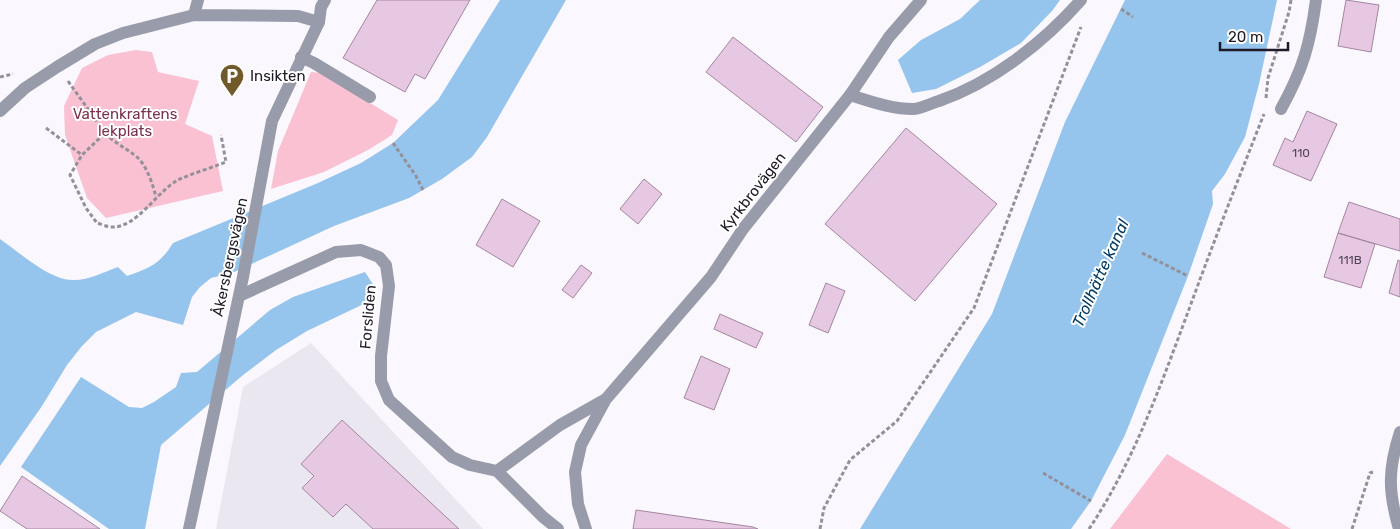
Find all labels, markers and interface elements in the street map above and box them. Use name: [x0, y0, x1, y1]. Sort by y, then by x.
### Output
scale bar: [1220, 20, 1288, 52]
text: 20 m: [1228, 28, 1263, 46]
parking icon: Insikten: [219, 63, 245, 97]
place label: Insikten: [250, 67, 306, 85]
park label: Vattenkraftens lekplats: [73, 105, 178, 140]
house number: 110: [1292, 146, 1310, 160]
street label: Kyrkbrovägen: [717, 149, 789, 235]
street label: Åkersbergsvägen: [209, 196, 251, 318]
water label: Trollhätte kanal: [1068, 215, 1133, 330]
house number: 111B: [1338, 253, 1362, 267]
street label: Forsliden: [356, 284, 380, 350]

